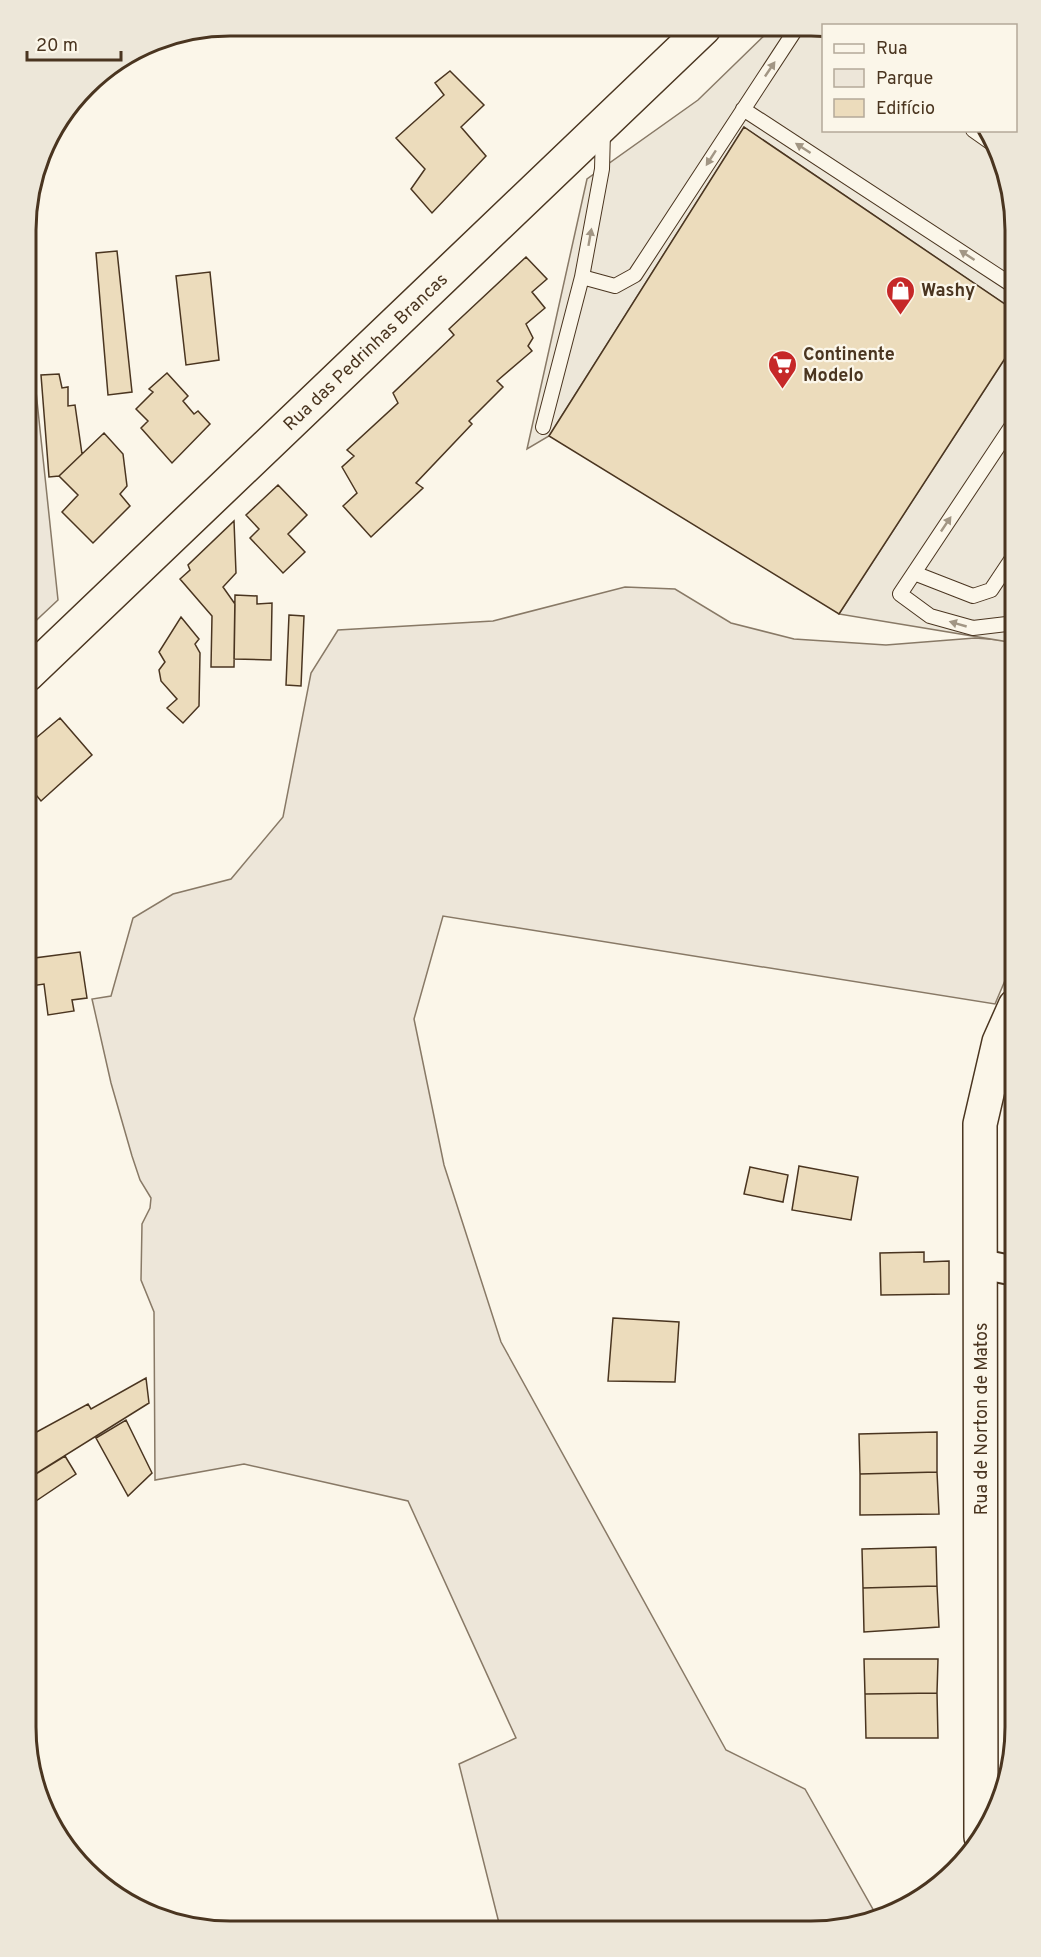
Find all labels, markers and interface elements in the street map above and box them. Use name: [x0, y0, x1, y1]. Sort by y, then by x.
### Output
scale bar: [27, 24, 122, 62]
legend: [822, 24, 1017, 132]
text: 20 m: [36, 35, 78, 58]
text: Rua: [876, 38, 907, 61]
one-way arrow: [764, 61, 775, 77]
text: Parque: [876, 68, 933, 91]
text: Edifício: [876, 98, 935, 121]
one-way arrow: [796, 142, 812, 154]
one-way arrow: [706, 150, 717, 166]
one-way arrow: [586, 227, 595, 246]
one-way arrow: [959, 249, 975, 261]
street label: Rua das Pedrinhas Brancas: [279, 269, 453, 437]
shop icon: Washy: [884, 274, 916, 316]
place label: Washy: [921, 280, 975, 303]
place label: Continente Modelo: [803, 344, 895, 388]
supermarket icon: Continente Modelo: [766, 348, 798, 390]
one-way arrow: [941, 516, 952, 533]
one-way arrow: [949, 619, 967, 628]
street label: Rua de Norton de Matos: [971, 1323, 994, 1515]

